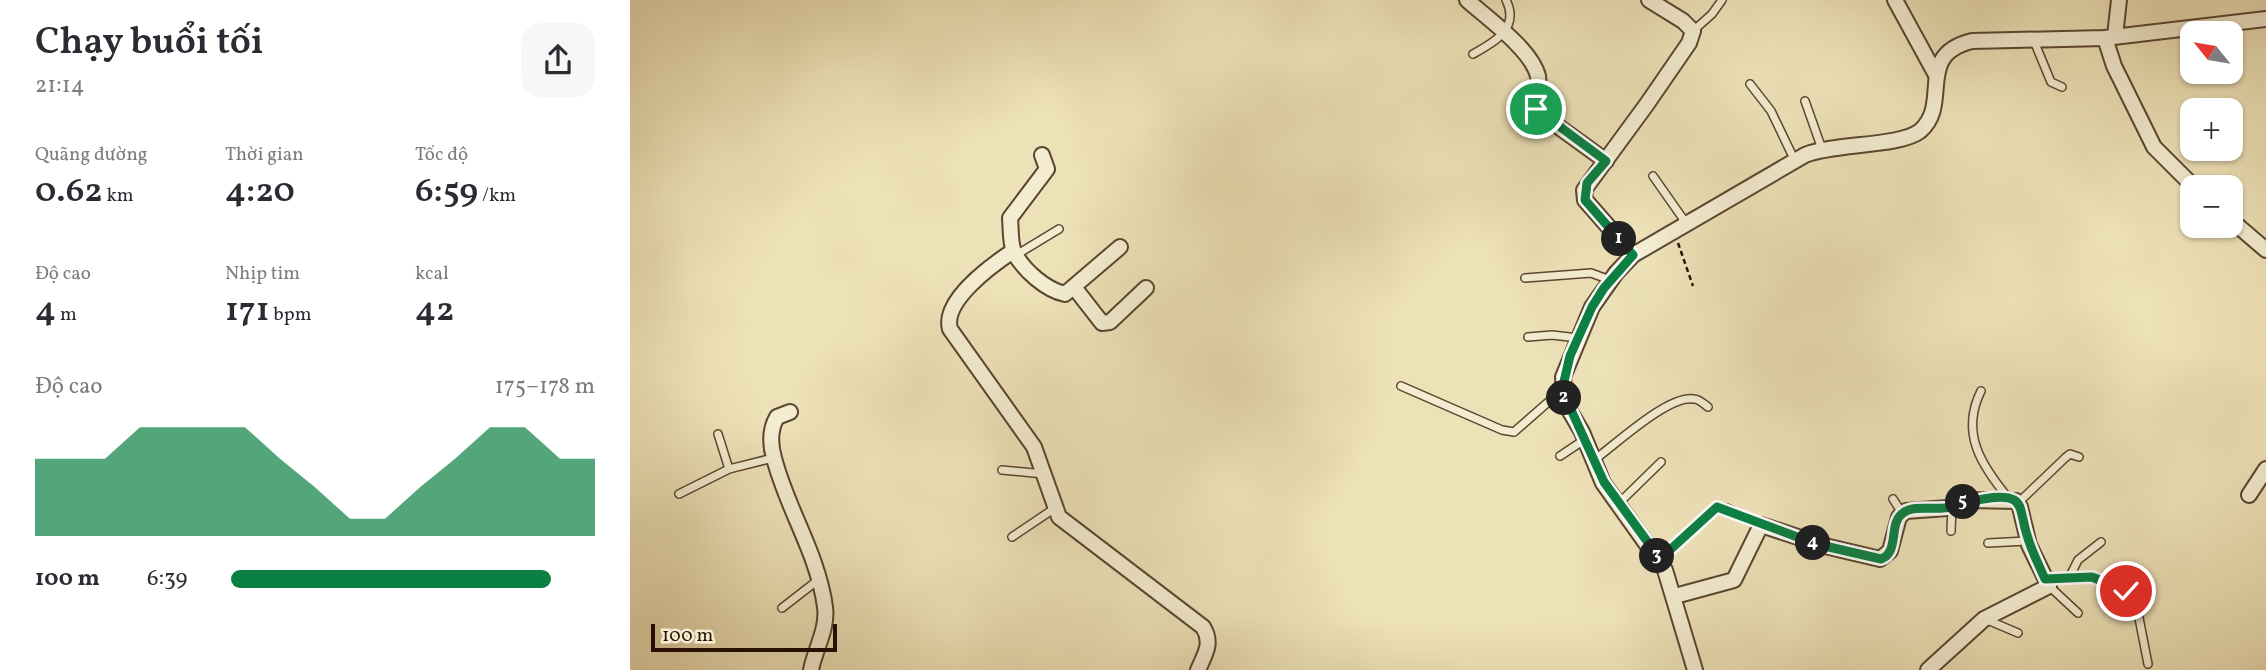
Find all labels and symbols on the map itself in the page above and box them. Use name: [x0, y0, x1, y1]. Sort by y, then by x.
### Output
north arrow: [2180, 21, 2244, 84]
pin: [1506, 79, 1566, 139]
pin: 1: [1602, 222, 1636, 256]
pin: 2: [1546, 380, 1581, 416]
pin: 5: [1946, 484, 1980, 520]
pin: 4: [1796, 526, 1830, 560]
pin: 3: [1640, 538, 1674, 574]
pin: [2096, 561, 2156, 621]
scale bar: [651, 621, 836, 653]

